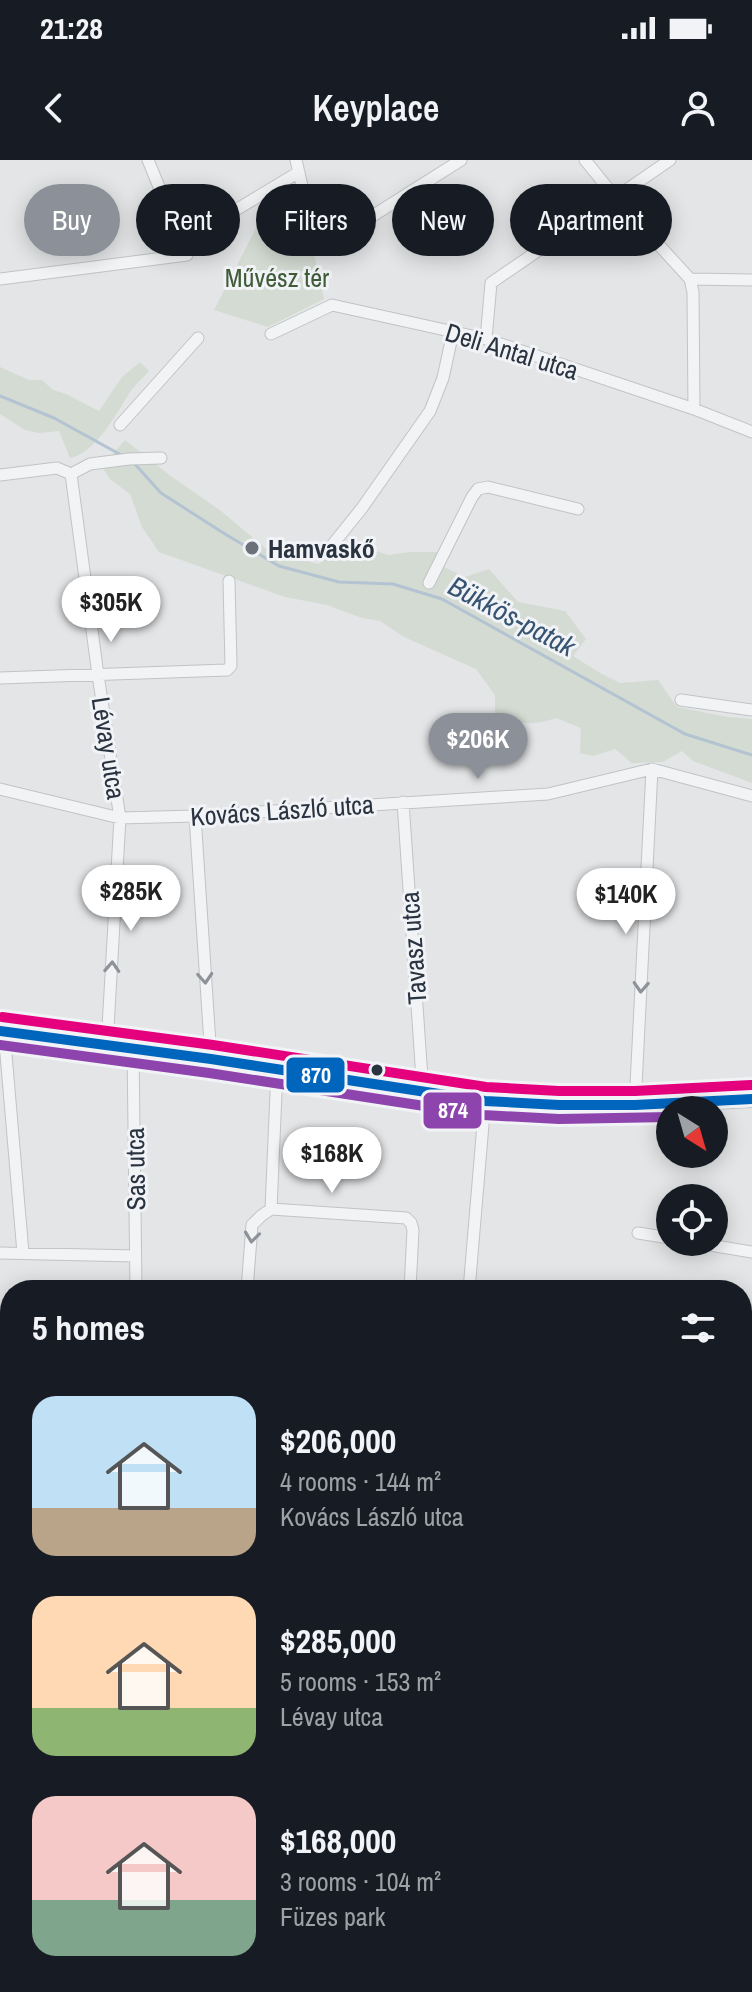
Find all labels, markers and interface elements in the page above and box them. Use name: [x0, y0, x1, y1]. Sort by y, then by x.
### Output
text: 21:28: [40, 8, 103, 48]
text: Keyplace: [313, 84, 439, 132]
icon: back: [32, 86, 76, 130]
icon: person: [676, 86, 720, 130]
chip: Buy: [24, 184, 120, 256]
chip: Rent: [136, 184, 240, 256]
chip: Filters: [256, 184, 376, 256]
chip: New: [392, 184, 494, 256]
chip: Apartment: [510, 184, 672, 256]
park label: Művész tér: [225, 260, 329, 295]
street label: Deli Antal utca: [441, 314, 583, 388]
place label: Hamvaskő: [268, 531, 375, 566]
marker: Hamvaskő: [243, 539, 261, 557]
water label: Bükkös-patak: [442, 567, 584, 666]
pin: $305K: [55, 576, 167, 644]
text: $305K: [80, 584, 142, 619]
street label: Lévay utca: [84, 694, 134, 802]
pin: $206K: [422, 713, 534, 781]
text: $206K: [447, 721, 509, 756]
street label: Kovács László utca: [189, 786, 375, 834]
pin: $285K: [75, 865, 187, 933]
pin: $140K: [570, 868, 682, 936]
text: $285K: [100, 873, 162, 908]
text: $140K: [595, 876, 657, 911]
street label: Tavasz utca: [392, 890, 434, 1006]
one-way arrow: [103, 960, 120, 973]
one-way arrow: [196, 972, 213, 985]
one-way arrow: [633, 981, 650, 994]
line badge: 870: [285, 1056, 346, 1094]
text: 870: [301, 1060, 331, 1090]
unlabelled marker: [369, 1062, 385, 1078]
line badge: 874: [422, 1091, 483, 1130]
text: 874: [438, 1095, 468, 1125]
north arrow: [656, 1096, 728, 1168]
map controls: [656, 1096, 728, 1256]
street label: Sas utca: [117, 1127, 153, 1211]
pin: $168K: [276, 1127, 388, 1195]
text: $168K: [301, 1135, 363, 1170]
button: locate: [656, 1184, 728, 1256]
one-way arrow: [244, 1230, 261, 1244]
text: 5 homes: [32, 1305, 145, 1351]
icon: filters: [676, 1306, 720, 1350]
text: $206,000: [280, 1418, 396, 1464]
icon: home: [96, 1428, 192, 1524]
text: 4 rooms · 144 m²: [280, 1464, 441, 1499]
text: Kovács László utca: [280, 1499, 464, 1534]
text: $285,000: [280, 1618, 396, 1664]
icon: home: [96, 1628, 192, 1724]
text: 5 rooms · 153 m²: [280, 1664, 441, 1699]
text: Lévay utca: [280, 1699, 383, 1734]
text: $168,000: [280, 1818, 396, 1864]
icon: home: [96, 1828, 192, 1924]
text: 3 rooms · 104 m²: [280, 1864, 441, 1899]
text: Füzes park: [280, 1899, 385, 1934]

